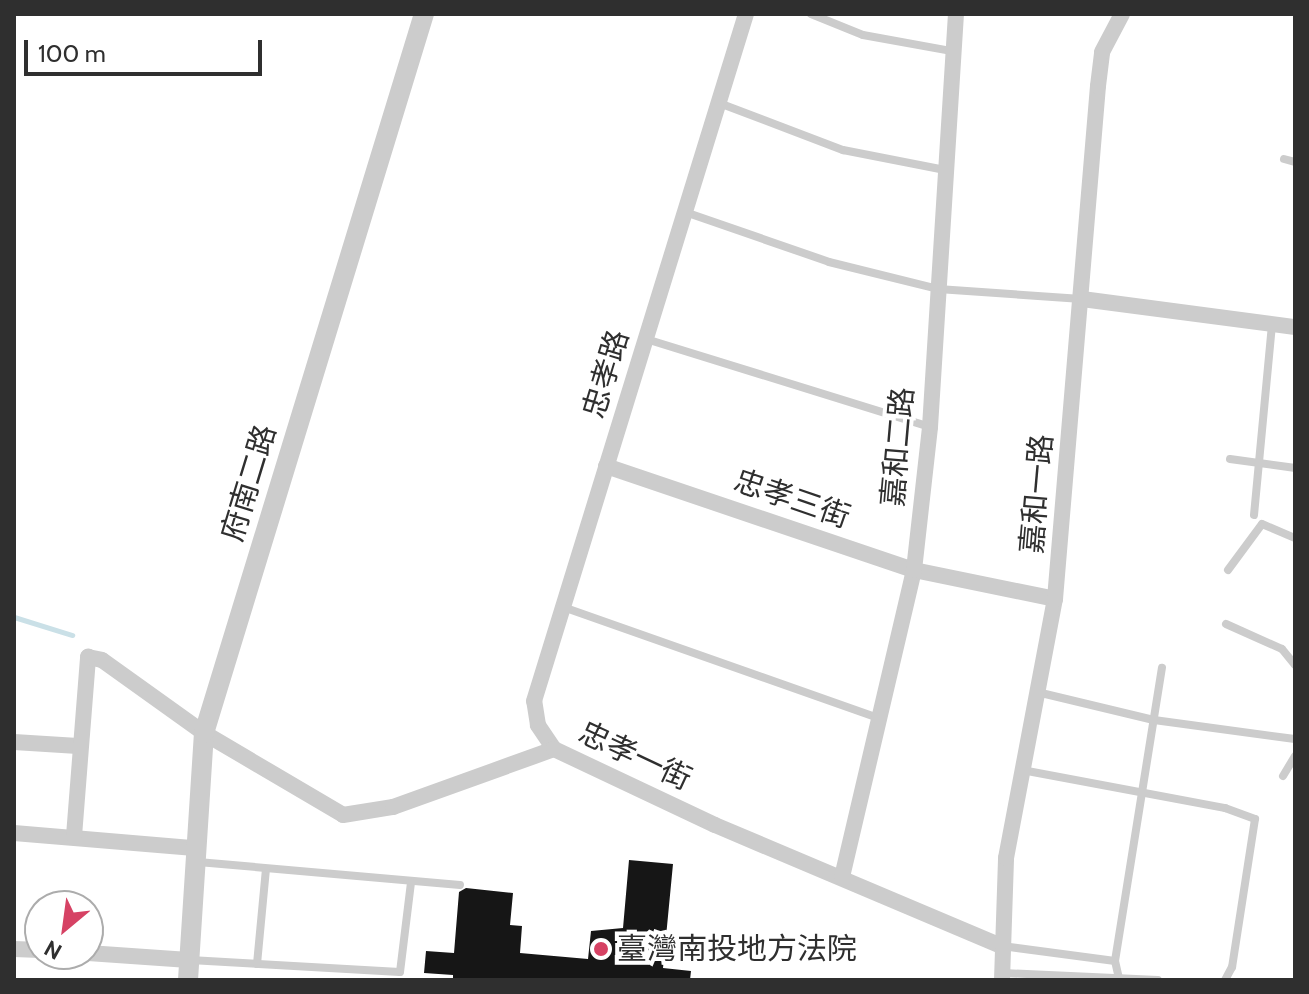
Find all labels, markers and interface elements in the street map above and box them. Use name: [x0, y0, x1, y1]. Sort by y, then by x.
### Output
scale bar: [28, 24, 266, 74]
text: 100 m: [38, 39, 106, 68]
street label: 忠孝路: [576, 326, 636, 422]
street label: 嘉和二路: [875, 386, 921, 508]
street label: 府南二路: [214, 420, 284, 546]
street label: 嘉和一路: [1014, 433, 1060, 555]
street label: 忠孝三街: [729, 462, 855, 536]
street label: 忠孝一街: [573, 714, 697, 798]
north arrow: [24, 890, 104, 970]
place label: 臺灣南投地方法院: [617, 931, 857, 967]
text: N: [40, 934, 66, 965]
marker: 臺灣南投地方法院: [592, 940, 610, 958]

